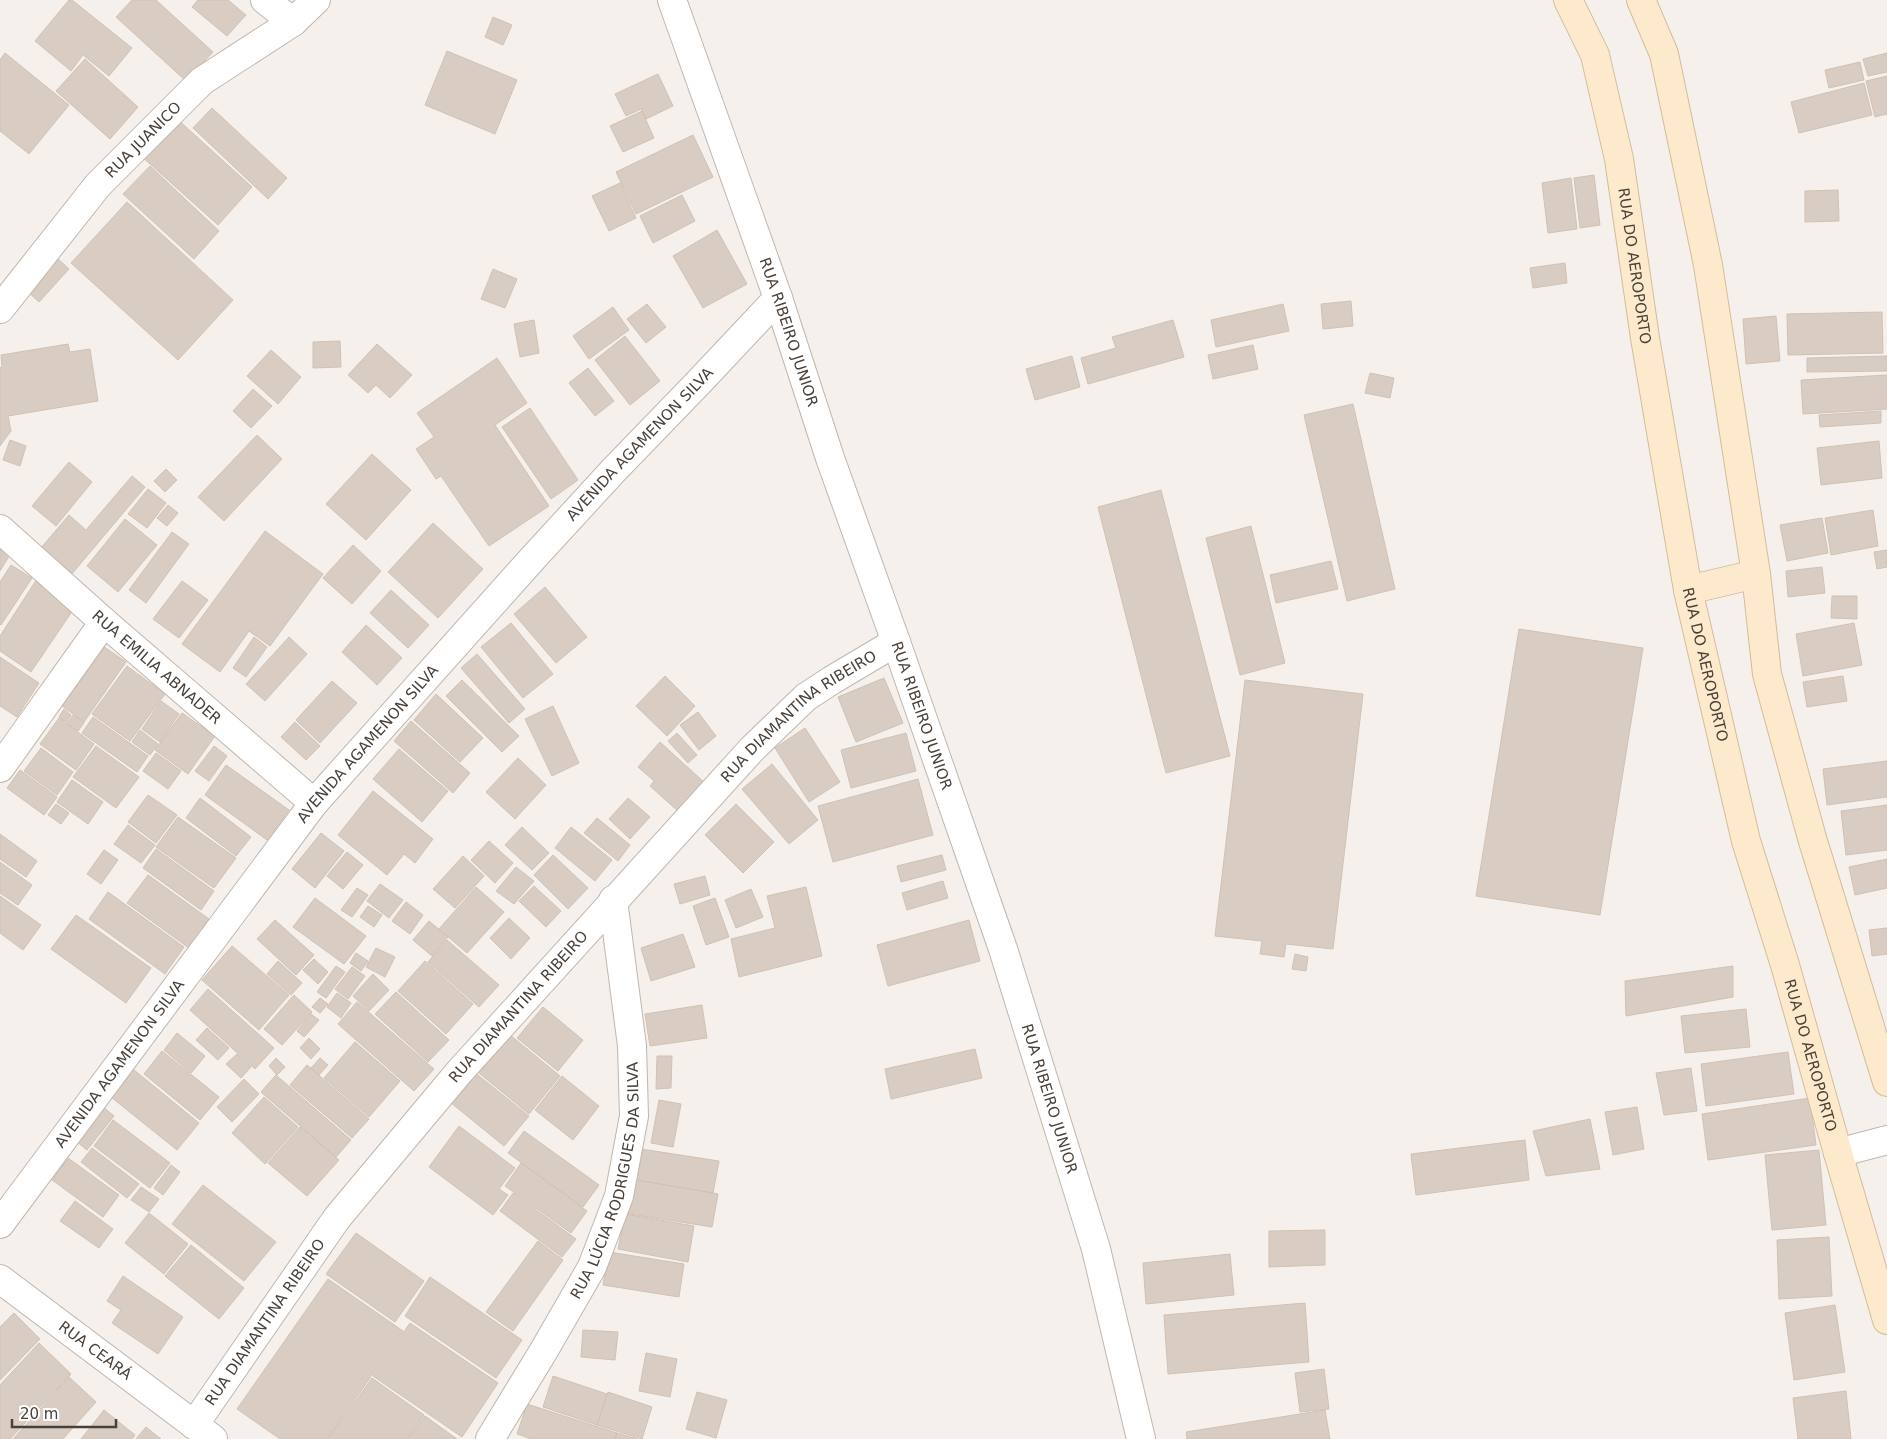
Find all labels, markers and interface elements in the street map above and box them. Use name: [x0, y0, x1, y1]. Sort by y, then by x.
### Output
street label: RUA JUANICO: [101, 98, 185, 182]
street label: RUA DO AEROPORTO: [1614, 186, 1655, 345]
street label: RUA RIBEIRO JUNIOR: [755, 255, 822, 409]
street label: AVENIDA AGAMENON SILVA: [563, 363, 717, 524]
street label: RUA DO AEROPORTO: [1679, 586, 1732, 743]
street label: RUA EMILIA ABNADER: [88, 607, 225, 728]
street label: RUA RIBEIRO JUNIOR: [888, 639, 956, 792]
street label: RUA DIAMANTINA RIBEIRO: [717, 647, 880, 786]
street label: AVENIDA AGAMENON SILVA: [293, 661, 443, 826]
street label: RUA DIAMANTINA RIBEIRO: [445, 927, 592, 1086]
street label: AVENIDA AGAMENON SILVA: [51, 976, 188, 1151]
street label: RUA DO AEROPORTO: [1780, 977, 1841, 1134]
street label: RUA RIBEIRO JUNIOR: [1018, 1022, 1081, 1176]
street label: RUA LÚCIA RODRIGUES DA SILVA: [567, 1061, 643, 1302]
street label: RUA DIAMANTINA RIBEIRO: [201, 1235, 329, 1409]
street label: RUA CEARÁ: [55, 1317, 136, 1384]
scale bar: [12, 1396, 116, 1428]
text: 20 m: [20, 1405, 58, 1423]

